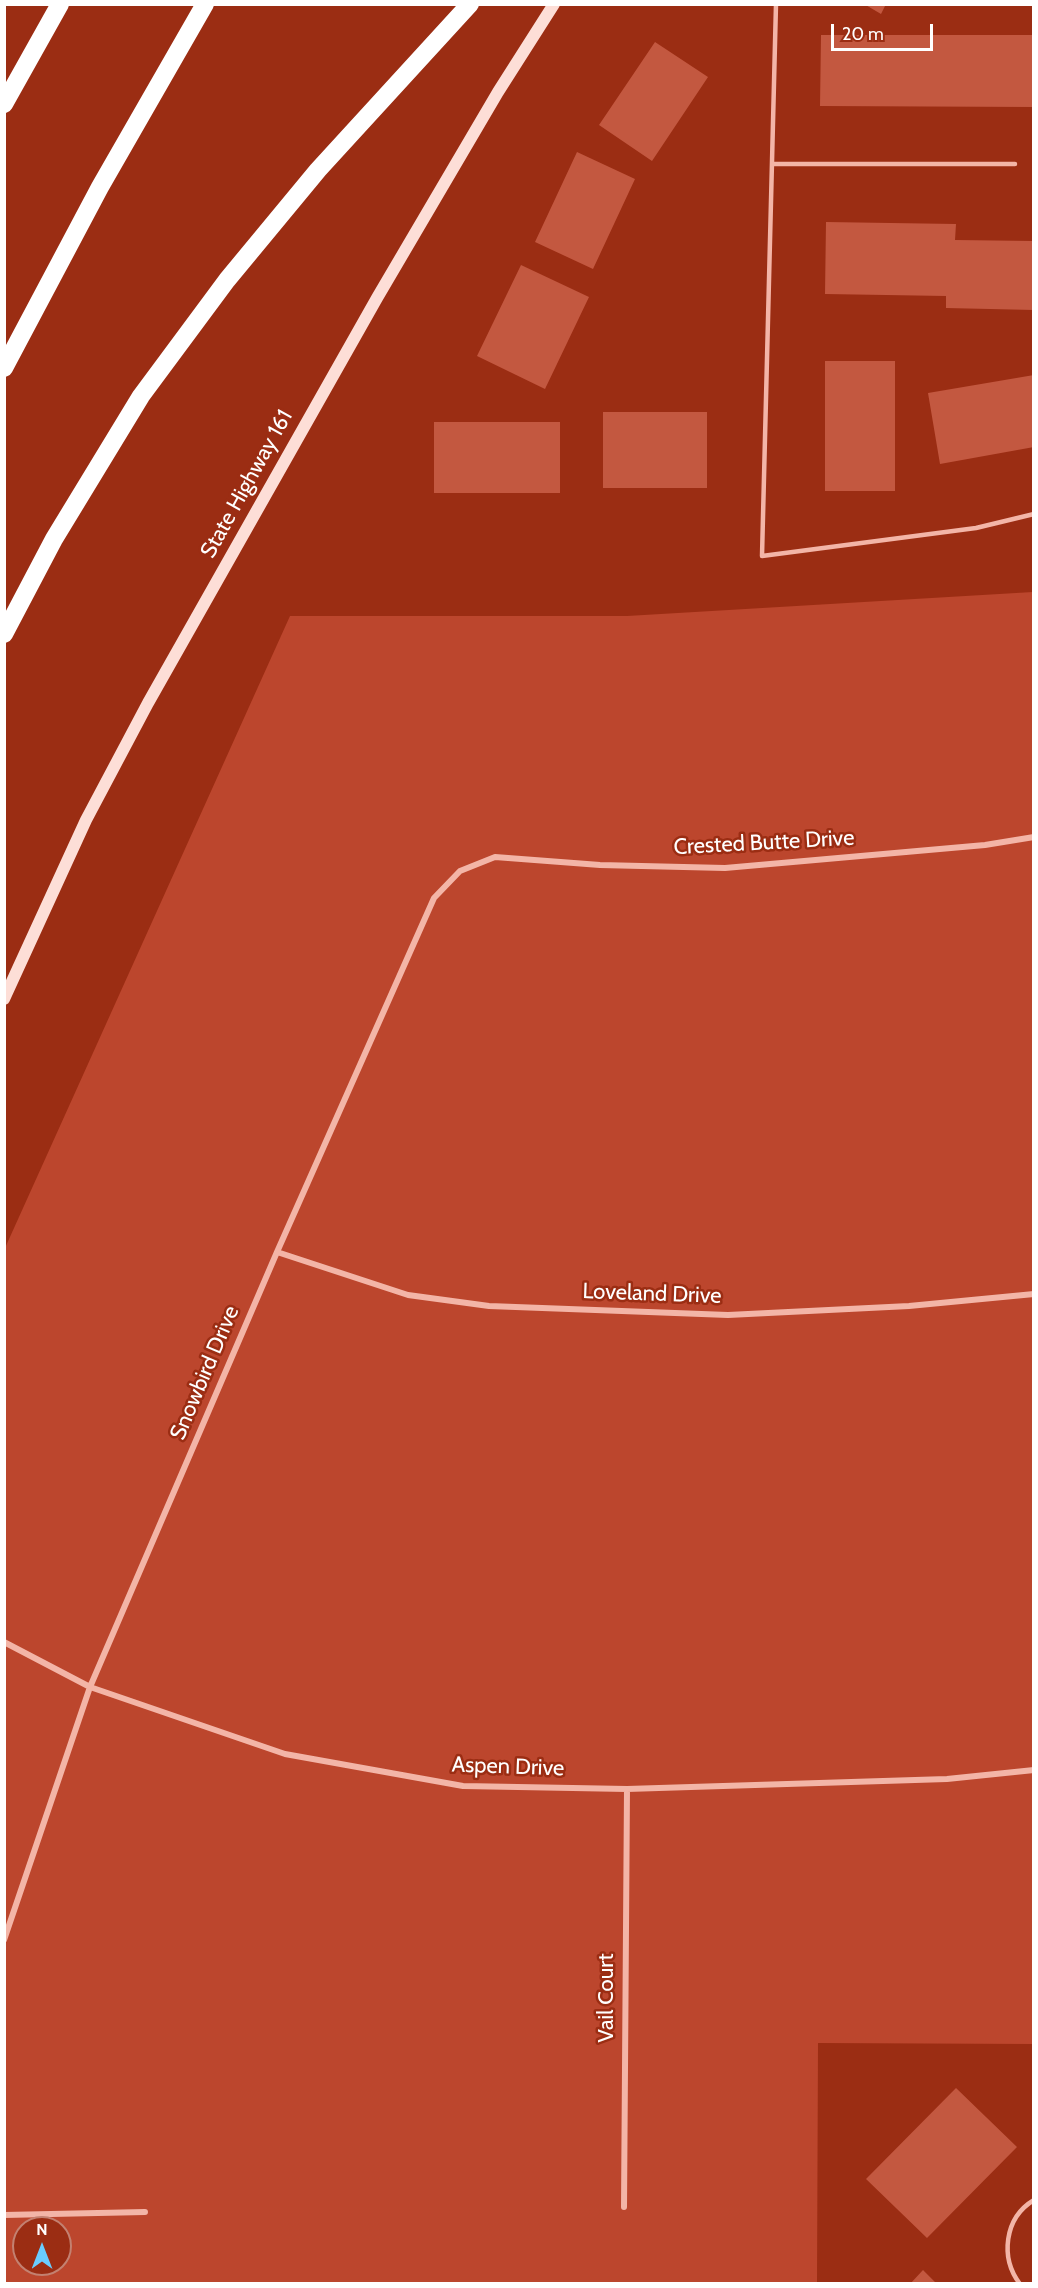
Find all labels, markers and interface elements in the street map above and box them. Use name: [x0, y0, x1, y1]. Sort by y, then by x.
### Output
scale bar: [834, 12, 936, 50]
text: 20 m: [842, 23, 884, 45]
street label: State Highway 161: [195, 405, 299, 563]
street label: Crested Butte Drive: [673, 825, 855, 861]
street label: Loveland Drive: [582, 1278, 722, 1310]
street label: Snowbird Drive: [165, 1302, 245, 1444]
street label: Aspen Drive: [451, 1752, 565, 1782]
street label: Vail Court: [594, 1953, 620, 2043]
north arrow: [12, 2216, 72, 2276]
text: N: [36, 2220, 48, 2239]

